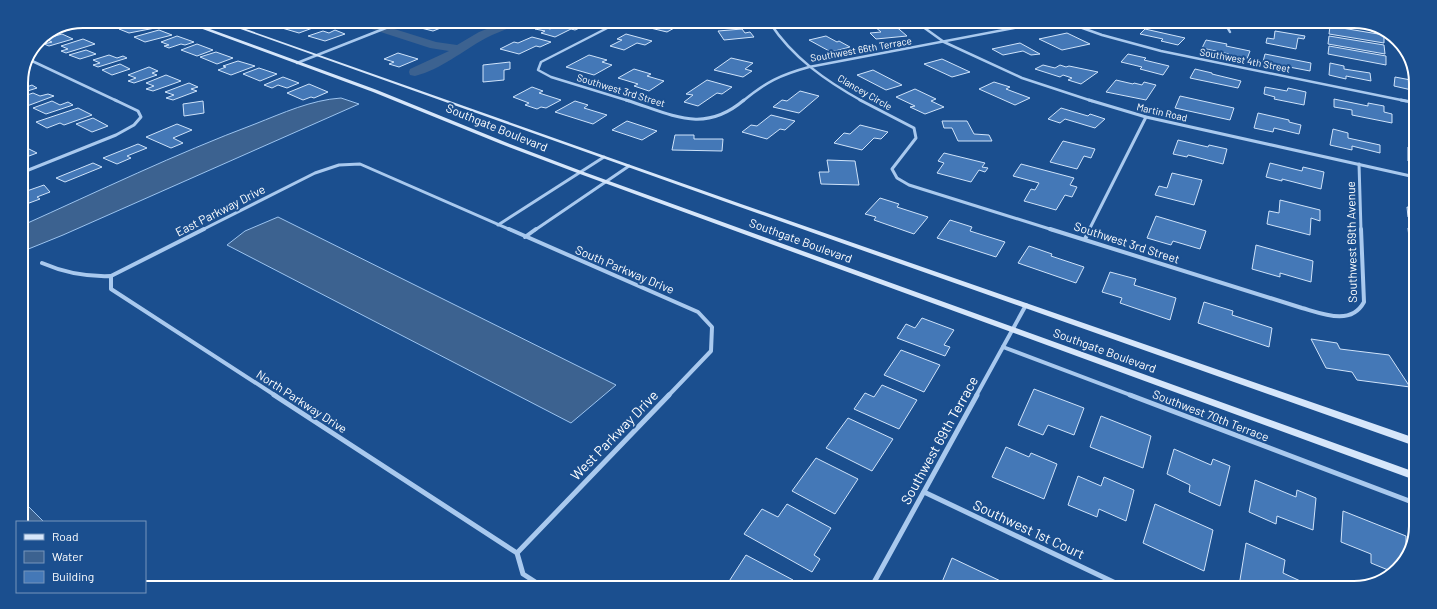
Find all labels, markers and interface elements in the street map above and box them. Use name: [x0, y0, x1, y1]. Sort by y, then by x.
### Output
street label: Southwest 66th Terrace: [809, 34, 913, 64]
street label: Southwest 4th Street: [1199, 45, 1292, 75]
street label: Southwest 3rd Street: [575, 71, 667, 109]
street label: Clancey Circle: [836, 72, 894, 112]
street label: Southgate Boulevard: [444, 100, 550, 154]
street label: Martin Road: [1135, 100, 1189, 124]
street label: East Parkway Drive: [173, 181, 267, 239]
street label: Southwest 69th Avenue: [1343, 181, 1359, 303]
street label: Southgate Boulevard: [748, 215, 854, 265]
street label: Southwest 3rd Street: [1072, 218, 1182, 266]
street label: South Parkway Drive: [573, 242, 677, 296]
street label: Southgate Boulevard: [1052, 325, 1158, 375]
street label: North Parkway Drive: [254, 366, 350, 436]
street label: Southwest 69th Terrace: [897, 373, 981, 507]
street label: West Parkway Drive: [567, 386, 661, 484]
street label: Southwest 70th Terrace: [1151, 386, 1271, 444]
street label: Southwest 1st Court: [971, 496, 1087, 562]
legend: [16, 521, 146, 593]
text: Road: [52, 529, 79, 543]
text: Water: [52, 549, 84, 563]
text: Building: [52, 569, 94, 583]

